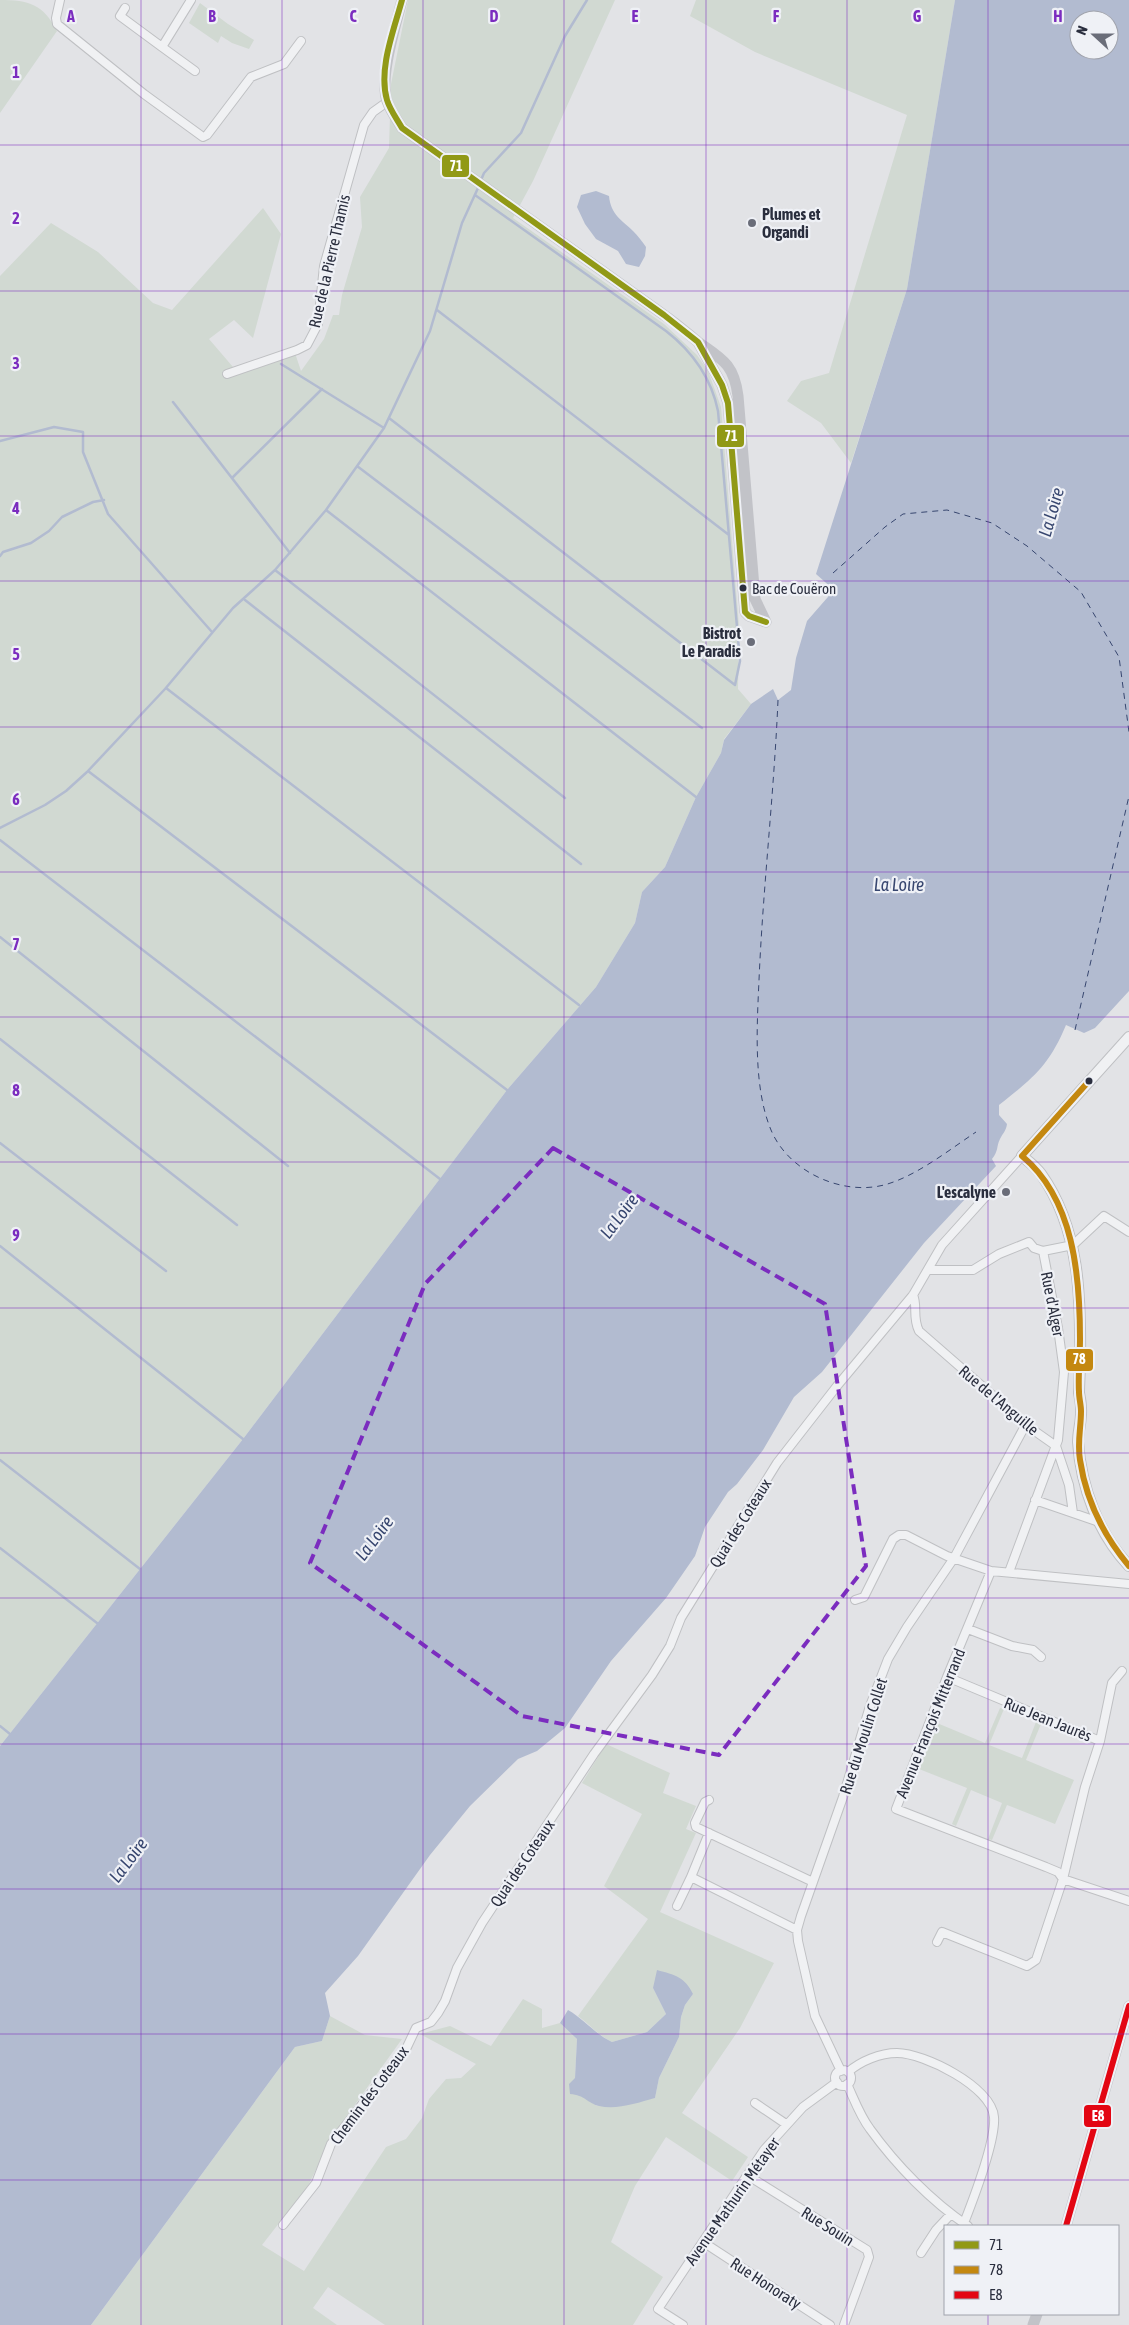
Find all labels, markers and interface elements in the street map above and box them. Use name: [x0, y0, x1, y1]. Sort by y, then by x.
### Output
text: A: [66, 7, 75, 25]
text: B: [208, 7, 216, 25]
text: C: [349, 7, 357, 25]
text: D: [490, 7, 499, 25]
text: E: [632, 7, 639, 25]
text: F: [773, 7, 780, 25]
text: G: [913, 7, 922, 25]
text: H: [1053, 7, 1063, 25]
north arrow: [1069, 10, 1119, 60]
text: N: [1073, 24, 1091, 37]
text: 1: [12, 63, 20, 81]
line badge: 71: [441, 154, 470, 178]
text: 71: [449, 158, 463, 174]
street label: Rue de la Pierre Thamis: [305, 192, 353, 329]
place label: Plumes et Organdi: [762, 205, 821, 241]
text: 2: [12, 209, 20, 227]
marker: Plumes et Organdi: [746, 217, 758, 229]
text: 3: [12, 354, 20, 372]
line badge: 71: [716, 424, 745, 448]
text: 71: [724, 428, 738, 444]
water label: La Loire: [1034, 485, 1068, 539]
text: 4: [11, 499, 20, 517]
place label: Bac de Couëron: [752, 580, 836, 597]
marker: Bac de Couëron: [738, 583, 748, 593]
place label: Bistrot Le Paradis: [682, 624, 741, 660]
marker: Bistrot Le Paradis: [745, 636, 757, 648]
text: 5: [12, 645, 20, 663]
text: 6: [12, 790, 20, 808]
water label: La Loire: [874, 874, 924, 895]
text: 7: [12, 935, 20, 953]
unlabelled marker: [1084, 1076, 1094, 1086]
text: 8: [12, 1081, 20, 1099]
place label: L'escalyne: [937, 1183, 996, 1201]
marker: L'escalyne: [1000, 1186, 1012, 1198]
water label: La Loire: [595, 1190, 643, 1242]
text: 9: [12, 1226, 20, 1244]
street label: Rue d'Alger: [1037, 1270, 1068, 1338]
line badge: 78: [1065, 1348, 1094, 1372]
text: 78: [1072, 1351, 1086, 1367]
street label: Rue de l'Anguille: [955, 1361, 1043, 1439]
street label: Quai des Coteaux: [706, 1475, 775, 1571]
water label: La Loire: [350, 1512, 398, 1564]
street label: Avenue François Mitterrand: [892, 1646, 969, 1801]
street label: Rue du Moulin Collet: [836, 1675, 890, 1797]
street label: Rue Jean Jaurès: [1002, 1693, 1095, 1745]
street label: Quai des Coteaux: [486, 1816, 558, 1910]
water label: La Loire: [104, 1834, 152, 1886]
street label: Chemin des Coteaux: [326, 2042, 412, 2148]
line badge: E8: [1083, 2104, 1112, 2128]
text: E8: [1092, 2108, 1105, 2124]
street label: Avenue Mathurin Métayer: [681, 2134, 784, 2269]
street label: Rue Souin: [798, 2203, 858, 2249]
legend: [944, 2225, 1119, 2315]
text: 71: [989, 2236, 1003, 2253]
street label: Rue Honoraty: [727, 2254, 805, 2313]
text: 78: [989, 2261, 1003, 2278]
text: E8: [989, 2286, 1002, 2303]

